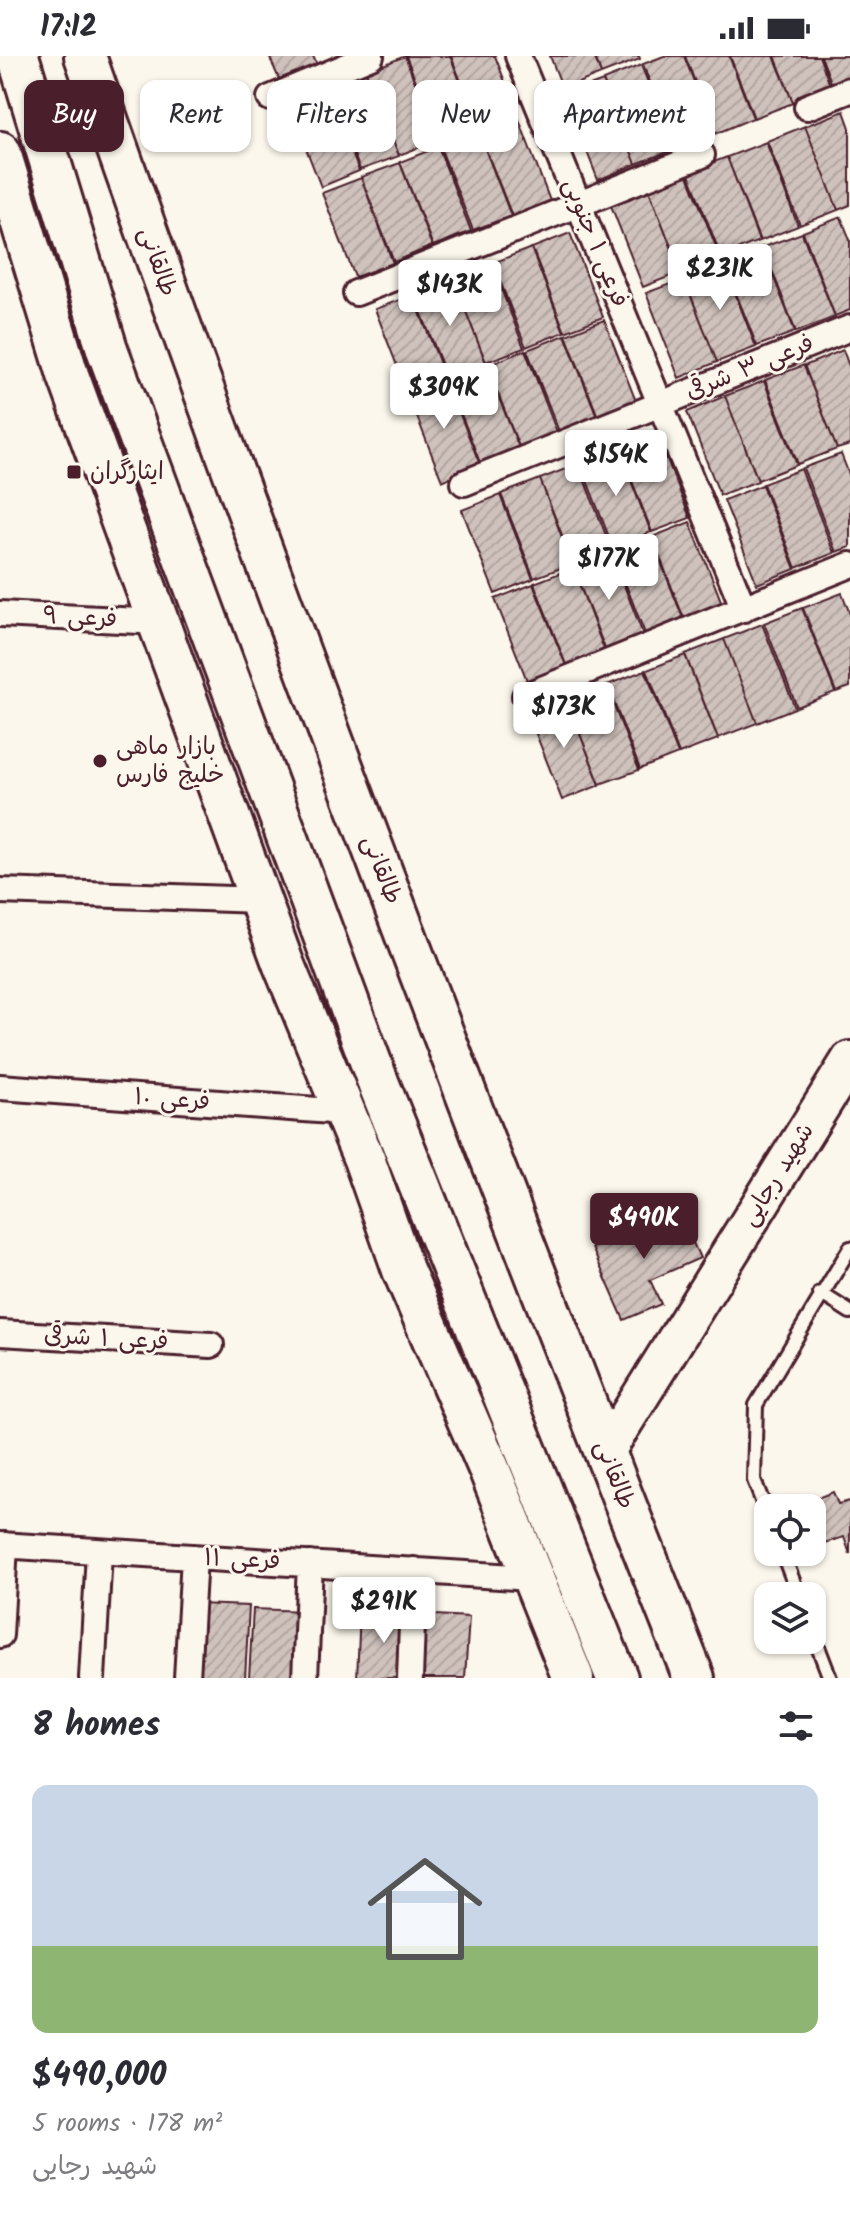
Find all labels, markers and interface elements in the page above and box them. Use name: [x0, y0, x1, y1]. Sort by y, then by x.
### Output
text: 17:12: [40, 4, 97, 52]
chip: Buy: [24, 80, 124, 152]
chip: Rent: [140, 80, 251, 152]
chip: Filters: [267, 80, 396, 152]
chip: New: [412, 80, 518, 152]
chip: Apartment: [534, 80, 715, 152]
street label: فرعی ۱ جنوبی: [551, 173, 639, 313]
street label: طالقانی: [127, 222, 187, 302]
pin: $231K: [664, 244, 776, 312]
text: $231K: [686, 249, 754, 291]
pin: $143K: [394, 260, 506, 328]
text: $143K: [416, 265, 484, 307]
street label: فرعی ۳ شرقی: [680, 325, 820, 411]
pin: $309K: [388, 363, 500, 431]
text: $309K: [408, 368, 480, 410]
pin: $154K: [560, 430, 672, 498]
text: $154K: [583, 435, 649, 477]
place label: ایثارگران: [90, 453, 164, 492]
marker: ایثارگران: [65, 463, 83, 481]
pin: $177K: [553, 534, 665, 602]
text: $177K: [577, 539, 641, 581]
street label: فرعی ۹: [42, 597, 118, 639]
pin: $173K: [508, 682, 620, 750]
text: $173K: [531, 687, 597, 729]
place label: بازار ماهی خلیج فارس: [116, 728, 224, 795]
marker: بازار ماهی خلیج فارس: [91, 752, 109, 770]
street label: طالقانی: [350, 830, 412, 910]
street label: فرعی ۱۰: [133, 1078, 211, 1122]
street label: شهید رجایی: [731, 1116, 825, 1234]
pin: $490K: [588, 1193, 700, 1261]
text: $490K: [608, 1198, 680, 1240]
street label: فرعی ۱ شرقی: [43, 1316, 169, 1362]
street label: طالقانی: [583, 1435, 645, 1515]
map controls: [754, 1494, 826, 1654]
button: locate: [754, 1494, 826, 1566]
street label: فرعی ۱۱: [203, 1539, 281, 1581]
pin: $291K: [328, 1577, 440, 1645]
text: $291K: [350, 1582, 418, 1624]
button: layers: [754, 1582, 826, 1654]
text: 8 homes: [32, 1699, 160, 1753]
icon: filters: [774, 1704, 818, 1748]
icon: home: [353, 1837, 497, 1981]
text: $490,000: [32, 2049, 167, 2103]
text: 5 rooms · 178 m²: [32, 2103, 222, 2145]
text: شهید رجایی: [32, 2146, 157, 2188]

